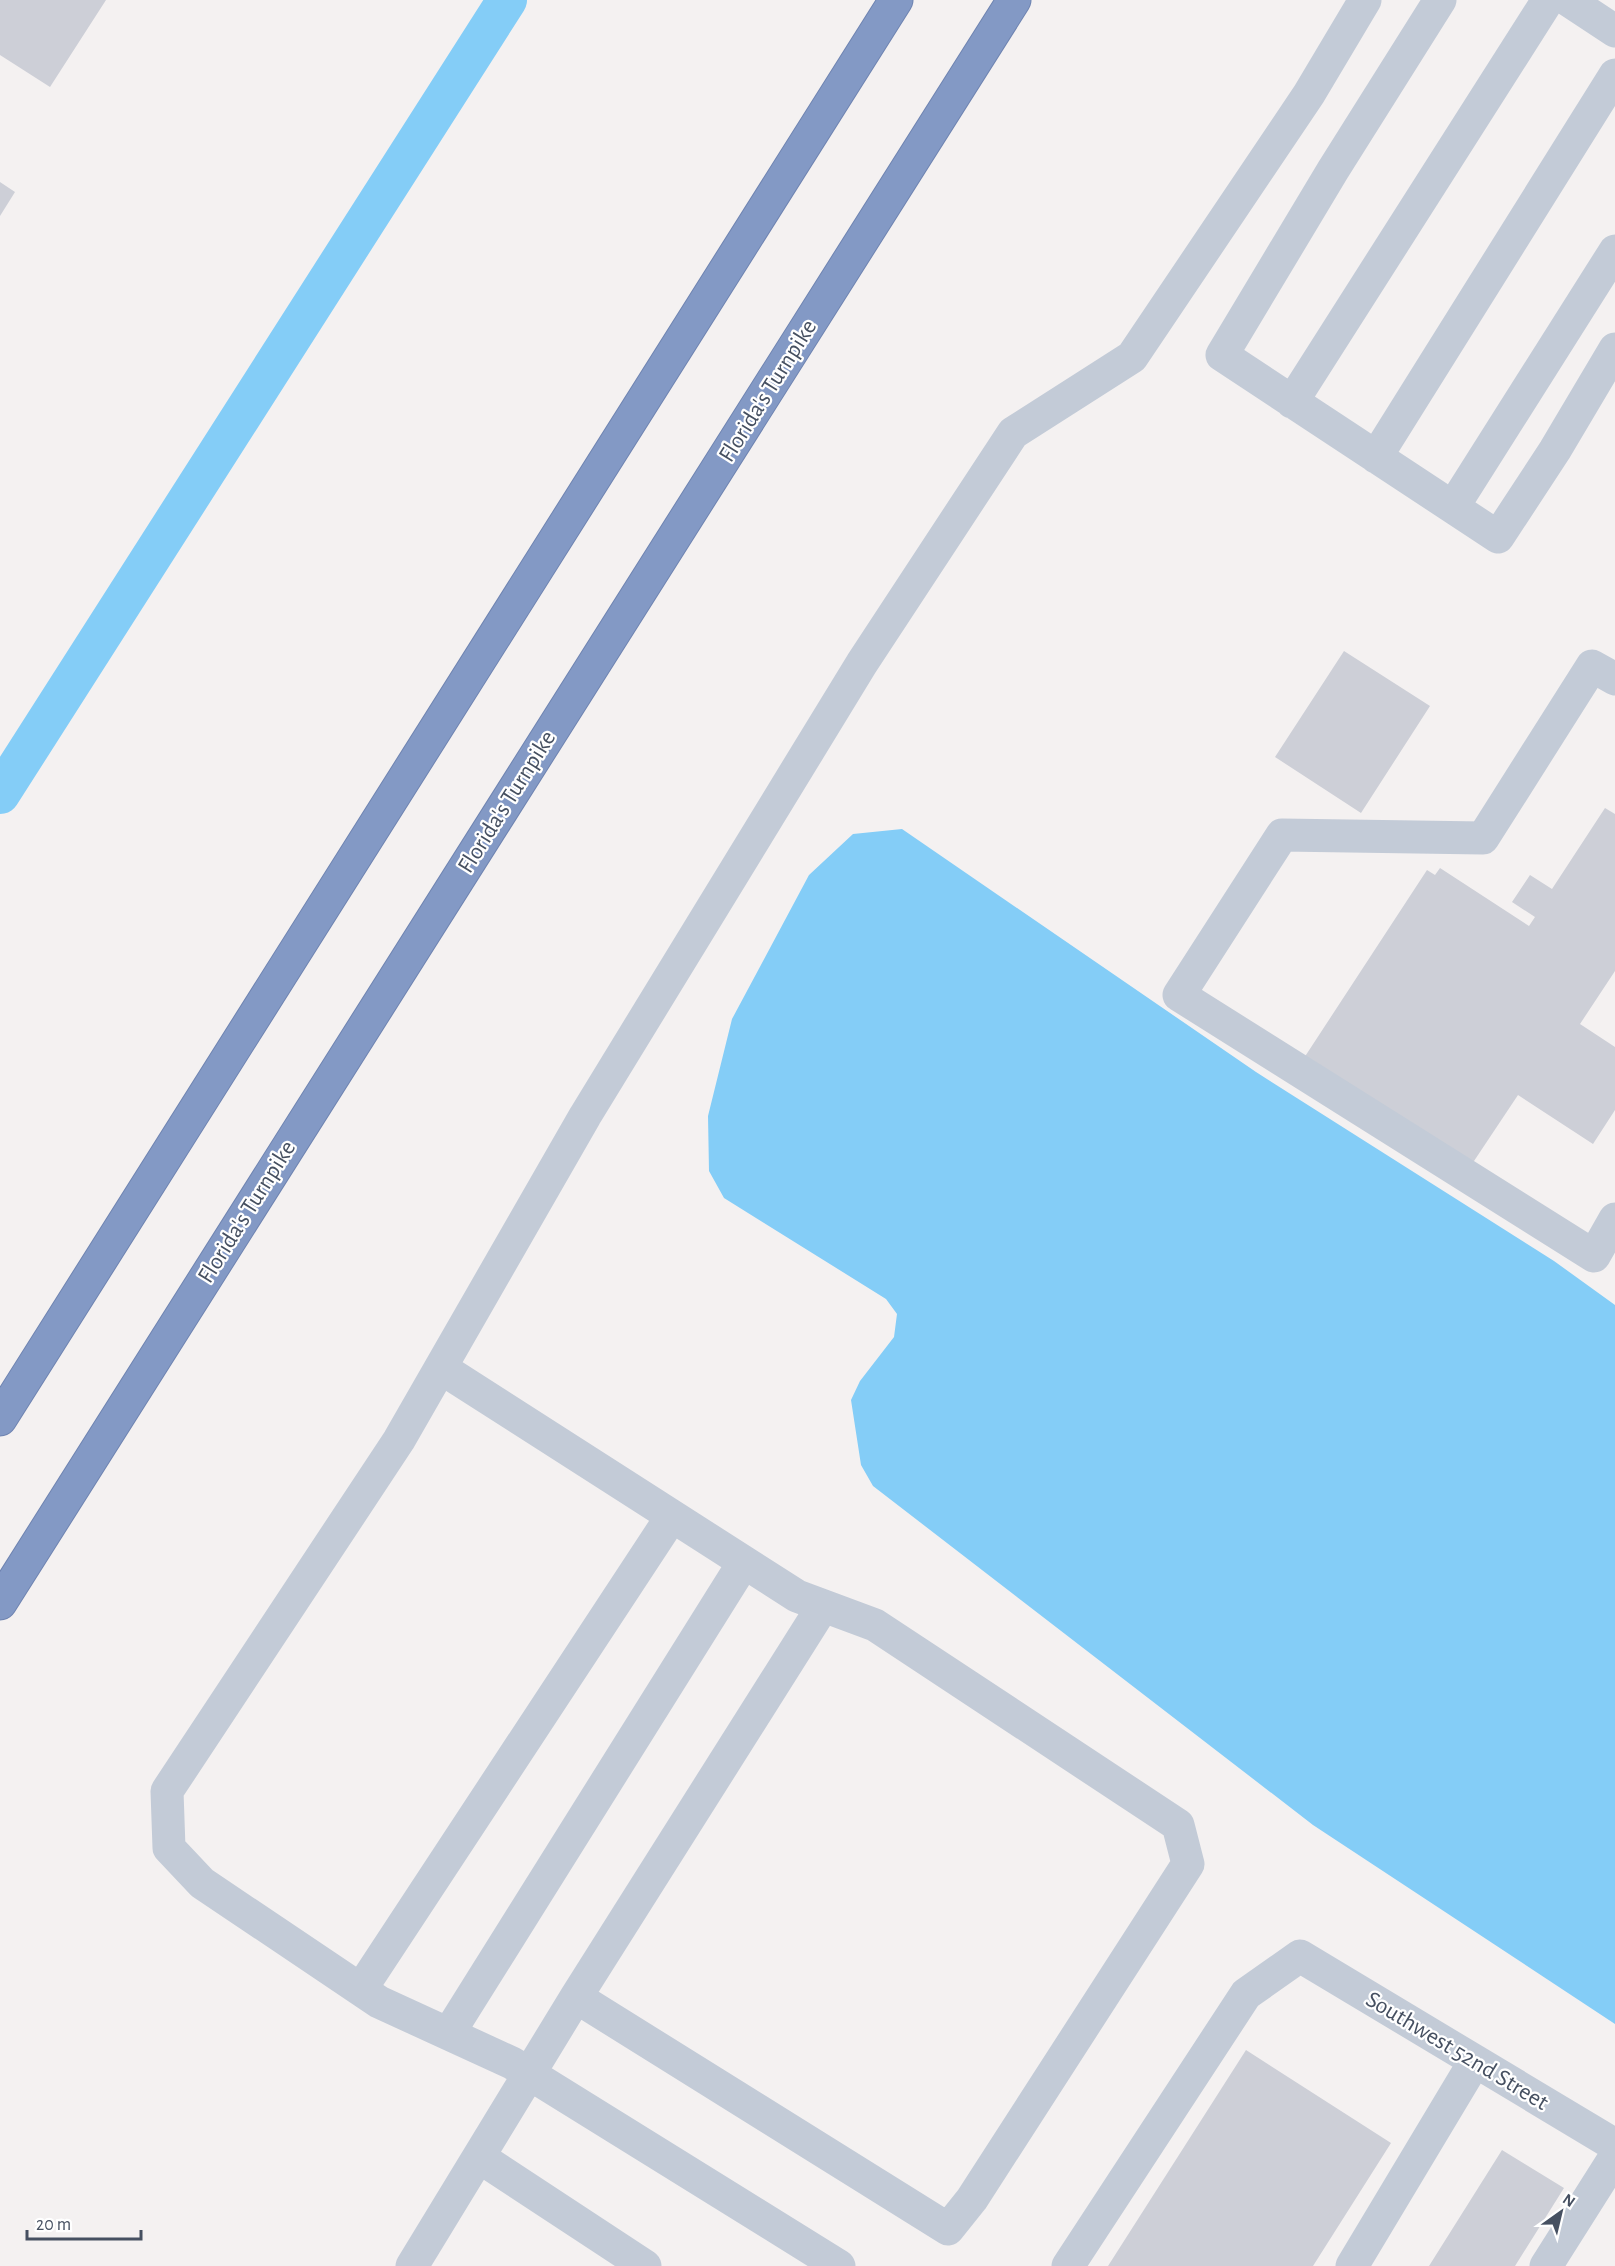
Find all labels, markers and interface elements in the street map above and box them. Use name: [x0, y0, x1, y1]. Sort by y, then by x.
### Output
street label: Florida's Turnpike: [715, 316, 821, 466]
street label: Florida's Turnpike: [454, 727, 560, 877]
street label: Florida's Turnpike: [194, 1137, 300, 1287]
street label: Southwest 52nd Street: [1362, 1987, 1553, 2115]
north arrow: [1531, 2182, 1591, 2242]
text: N: [1560, 2191, 1578, 2210]
scale bar: [27, 2203, 141, 2241]
text: 20 m: [36, 2216, 71, 2234]

